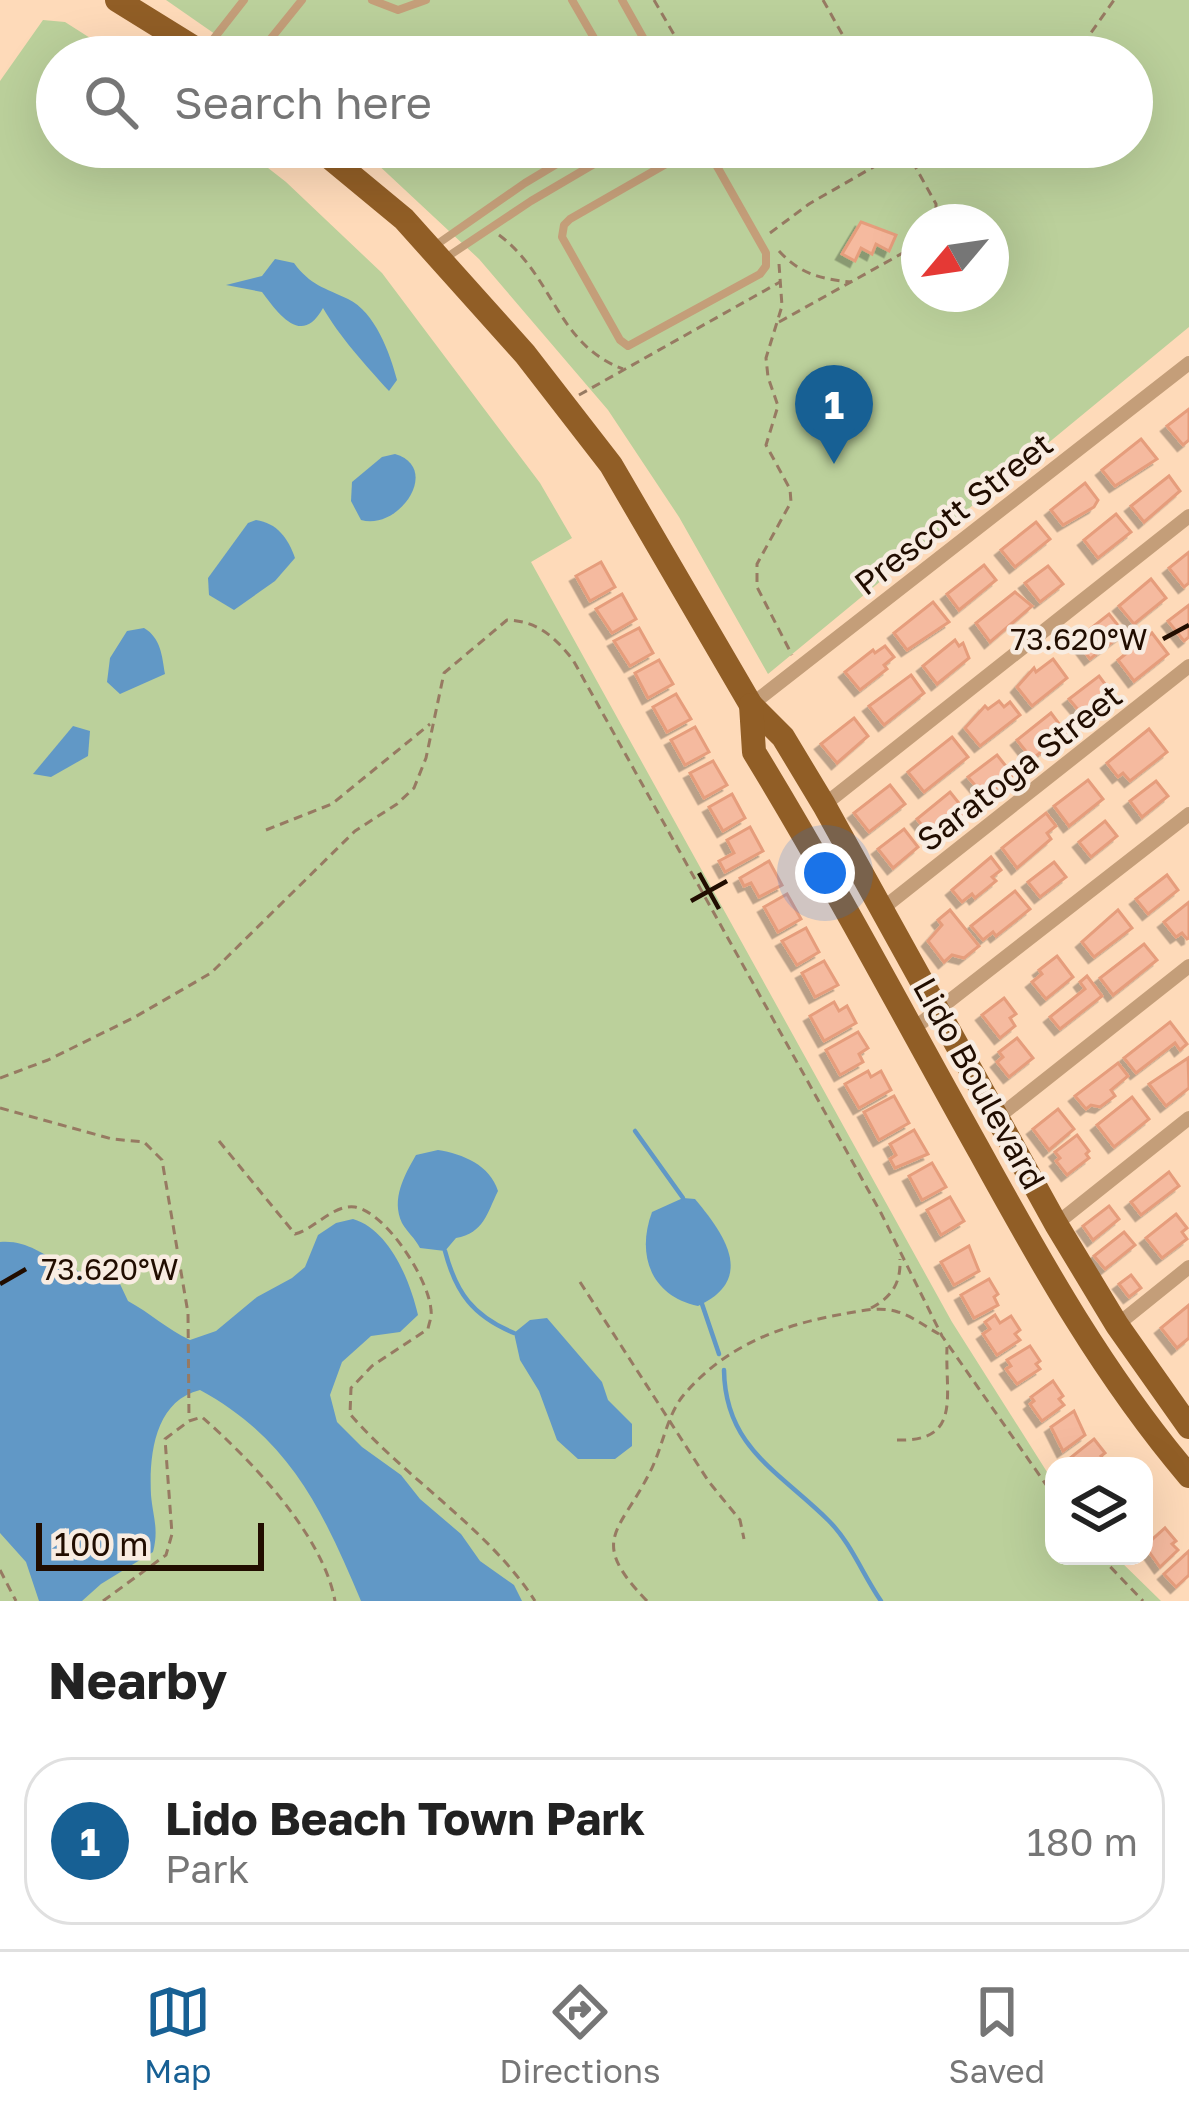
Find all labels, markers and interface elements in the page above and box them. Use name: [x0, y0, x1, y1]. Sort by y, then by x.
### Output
search box: [36, 36, 1153, 168]
icon: search: [78, 69, 144, 135]
text: Search here: [174, 75, 432, 129]
north arrow: [901, 204, 1009, 312]
pin: 1: [795, 365, 873, 464]
street label: Prescott Street: [846, 424, 1060, 602]
text: 73.620°W: [1010, 621, 1148, 657]
street label: Saratoga Street: [909, 675, 1129, 859]
your location: [795, 843, 855, 903]
street label: Lido Boulevard: [906, 971, 1054, 1195]
text: 73.620°W: [41, 1251, 179, 1287]
map controls: [1045, 1457, 1153, 1565]
button: layers: [1045, 1457, 1153, 1565]
scale bar: [36, 1517, 264, 1570]
text: 100 m: [54, 1524, 148, 1563]
text: Nearby: [48, 1649, 227, 1710]
text: Lido Beach Town Park: [165, 1791, 645, 1845]
text: 1: [80, 1818, 100, 1865]
text: 180 m: [1027, 1818, 1138, 1865]
text: Park: [165, 1845, 249, 1892]
tab: Map: [144, 1979, 211, 2090]
tab: Directions: [499, 1979, 661, 2090]
tab: Saved: [949, 1979, 1045, 2090]

